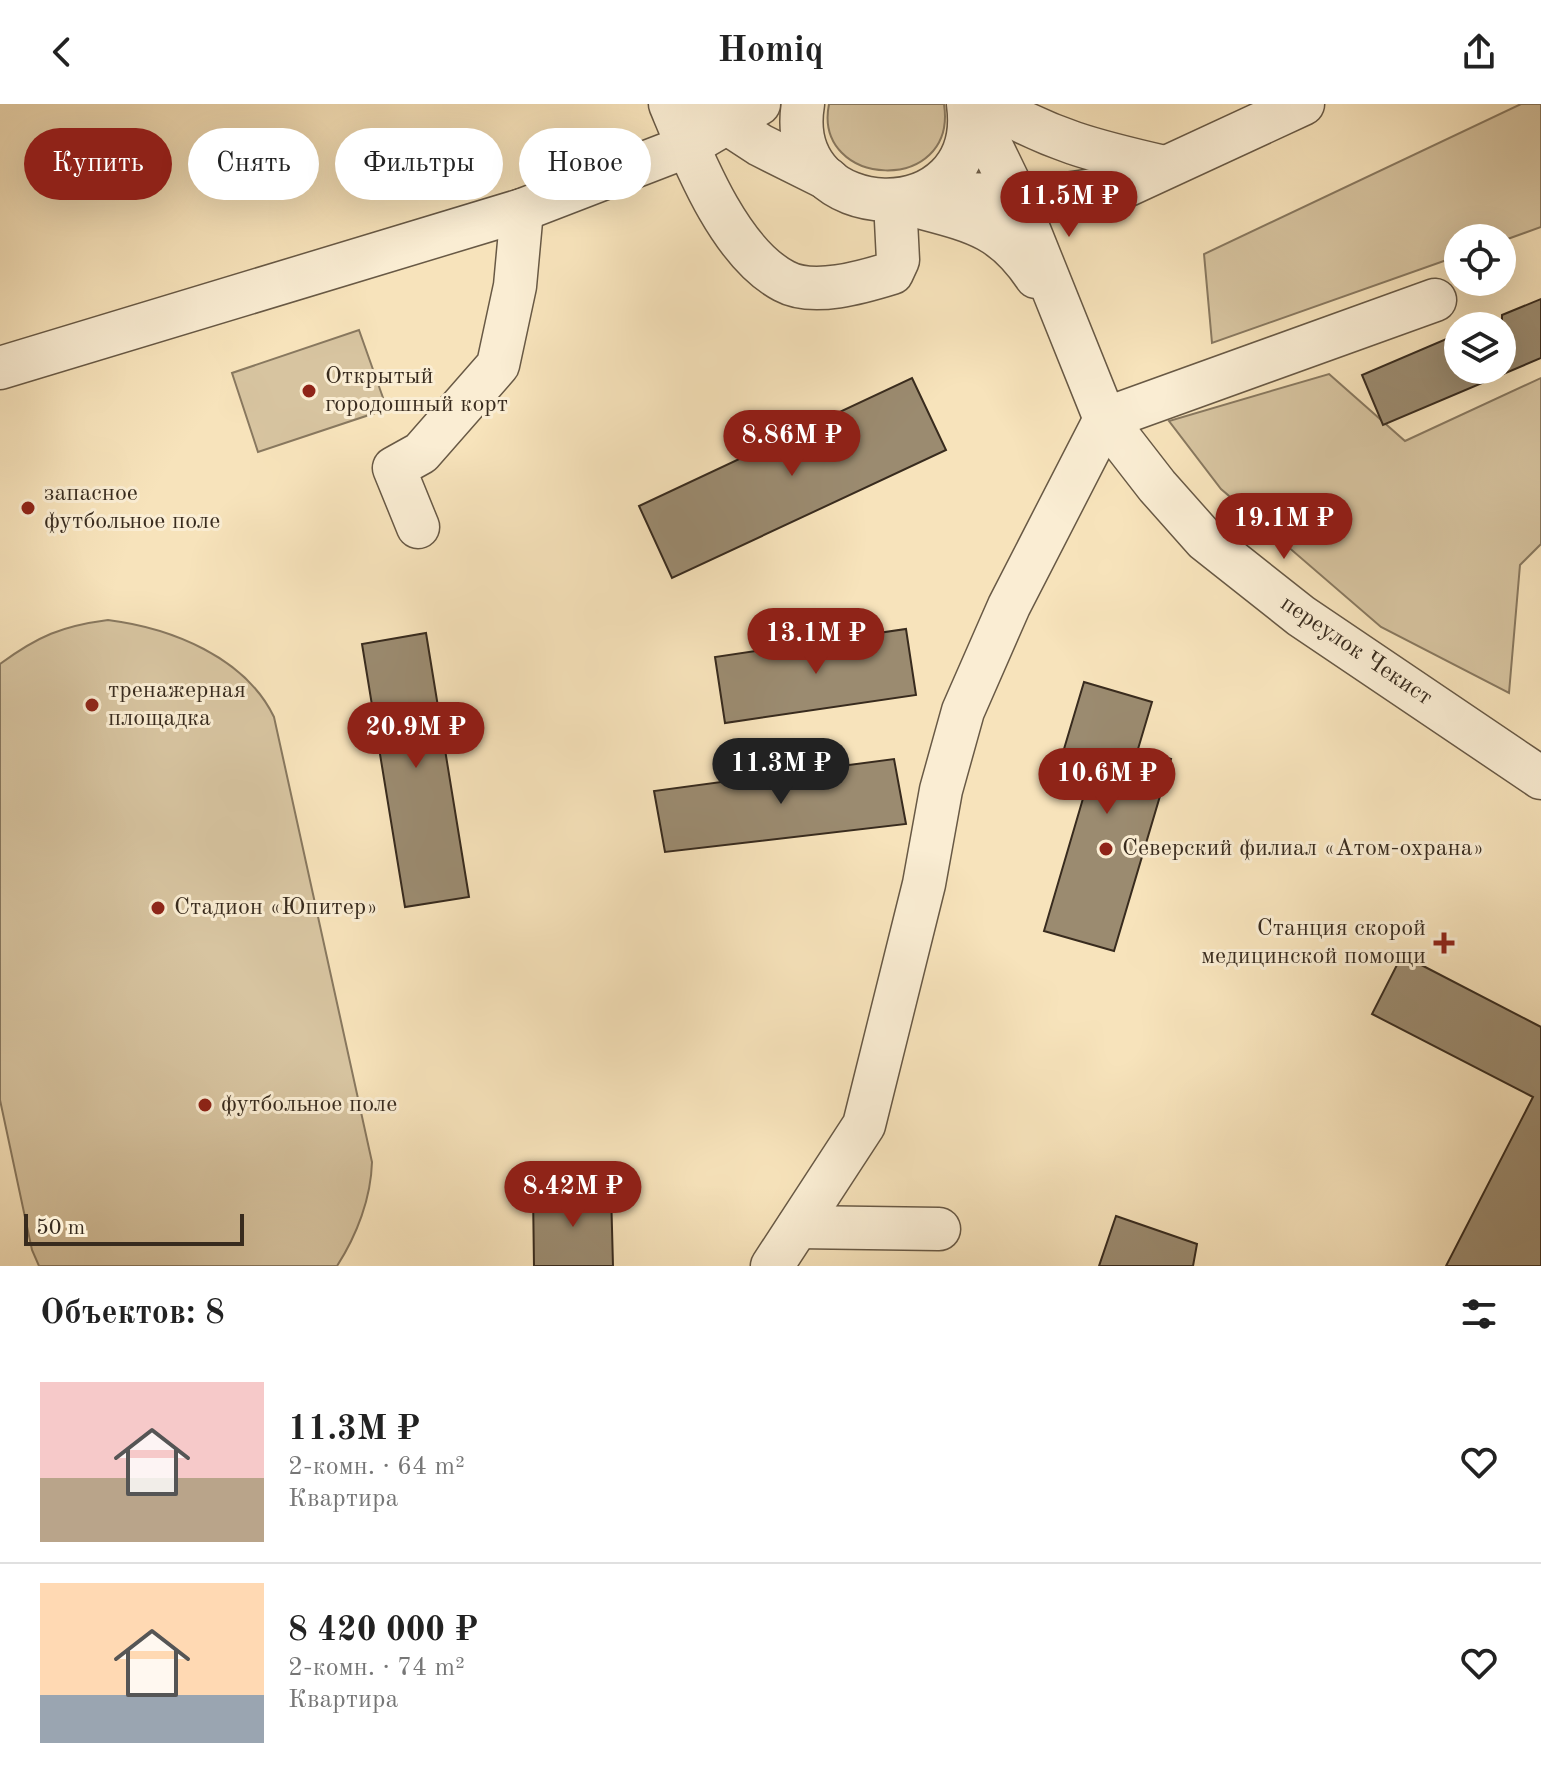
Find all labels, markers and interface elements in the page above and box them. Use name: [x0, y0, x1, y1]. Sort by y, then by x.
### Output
icon: back: [40, 30, 84, 74]
icon: share: [1457, 30, 1501, 74]
text: Homiq: [717, 34, 824, 70]
chip: Купить: [24, 128, 172, 200]
chip: Снять: [188, 128, 319, 200]
chip: Фильтры: [335, 128, 503, 200]
chip: Новое: [519, 128, 651, 200]
pin: 11.5M ₽: [995, 171, 1143, 239]
text: 11.5M ₽: [1018, 184, 1120, 210]
map controls: [1444, 224, 1516, 384]
button: locate: [1444, 224, 1516, 296]
button: layers: [1444, 312, 1516, 384]
place label: Открытый городошный корт: [325, 365, 508, 417]
marker: Открытый городошный корт: [300, 382, 318, 400]
pin: 8.86M ₽: [718, 410, 866, 478]
text: 8.86M ₽: [741, 423, 843, 449]
place label: запасное футбольное поле: [44, 482, 220, 534]
pin: 19.1M ₽: [1210, 493, 1358, 561]
marker: запасное футбольное поле: [19, 499, 37, 517]
text: 19.1M ₽: [1233, 506, 1335, 532]
street label: переулок Чекист: [1276, 592, 1436, 710]
pin: 13.1M ₽: [742, 608, 890, 676]
text: 13.1M ₽: [765, 621, 867, 647]
place label: тренажерная площадка: [108, 679, 246, 731]
marker: тренажерная площадка: [83, 696, 101, 714]
pin: 20.9M ₽: [342, 702, 490, 770]
text: 20.9M ₽: [365, 715, 467, 741]
pin: 11.3M ₽: [707, 738, 855, 806]
pin: 10.6M ₽: [1033, 748, 1181, 816]
text: 11.3M ₽: [730, 751, 832, 777]
text: 10.6M ₽: [1056, 761, 1158, 787]
place label: Северский филиал «Атом-охрана»: [1122, 837, 1484, 861]
marker: Северский филиал «Атом-охрана»: [1097, 840, 1115, 858]
place label: Стадион «Юпитер»: [174, 896, 378, 920]
marker: Стадион «Юпитер»: [149, 899, 167, 917]
place label: Станция скорой медицинской помощи: [1201, 917, 1426, 969]
marker: Станция скорой медицинской помощи: [1433, 932, 1455, 954]
place label: футбольное поле: [221, 1093, 397, 1117]
marker: футбольное поле: [196, 1096, 214, 1114]
pin: 8.42M ₽: [499, 1161, 647, 1229]
text: 8.42M ₽: [522, 1174, 624, 1200]
scale bar: [24, 1210, 244, 1246]
text: 50 m: [36, 1217, 85, 1239]
icon: filters: [1457, 1292, 1501, 1336]
text: Объектов: 8: [40, 1297, 225, 1331]
text: 11.3M ₽: [288, 1413, 420, 1447]
icon: home: [104, 1414, 200, 1510]
icon: heart: [1457, 1440, 1501, 1484]
text: 2-комн. · 64 m²: [288, 1454, 465, 1480]
text: Квартира: [288, 1486, 398, 1512]
text: 8 420 000 ₽: [288, 1614, 478, 1648]
icon: home: [104, 1615, 200, 1711]
icon: heart: [1457, 1641, 1501, 1685]
text: 2-комн. · 74 m²: [288, 1655, 465, 1681]
text: Квартира: [288, 1687, 398, 1713]

